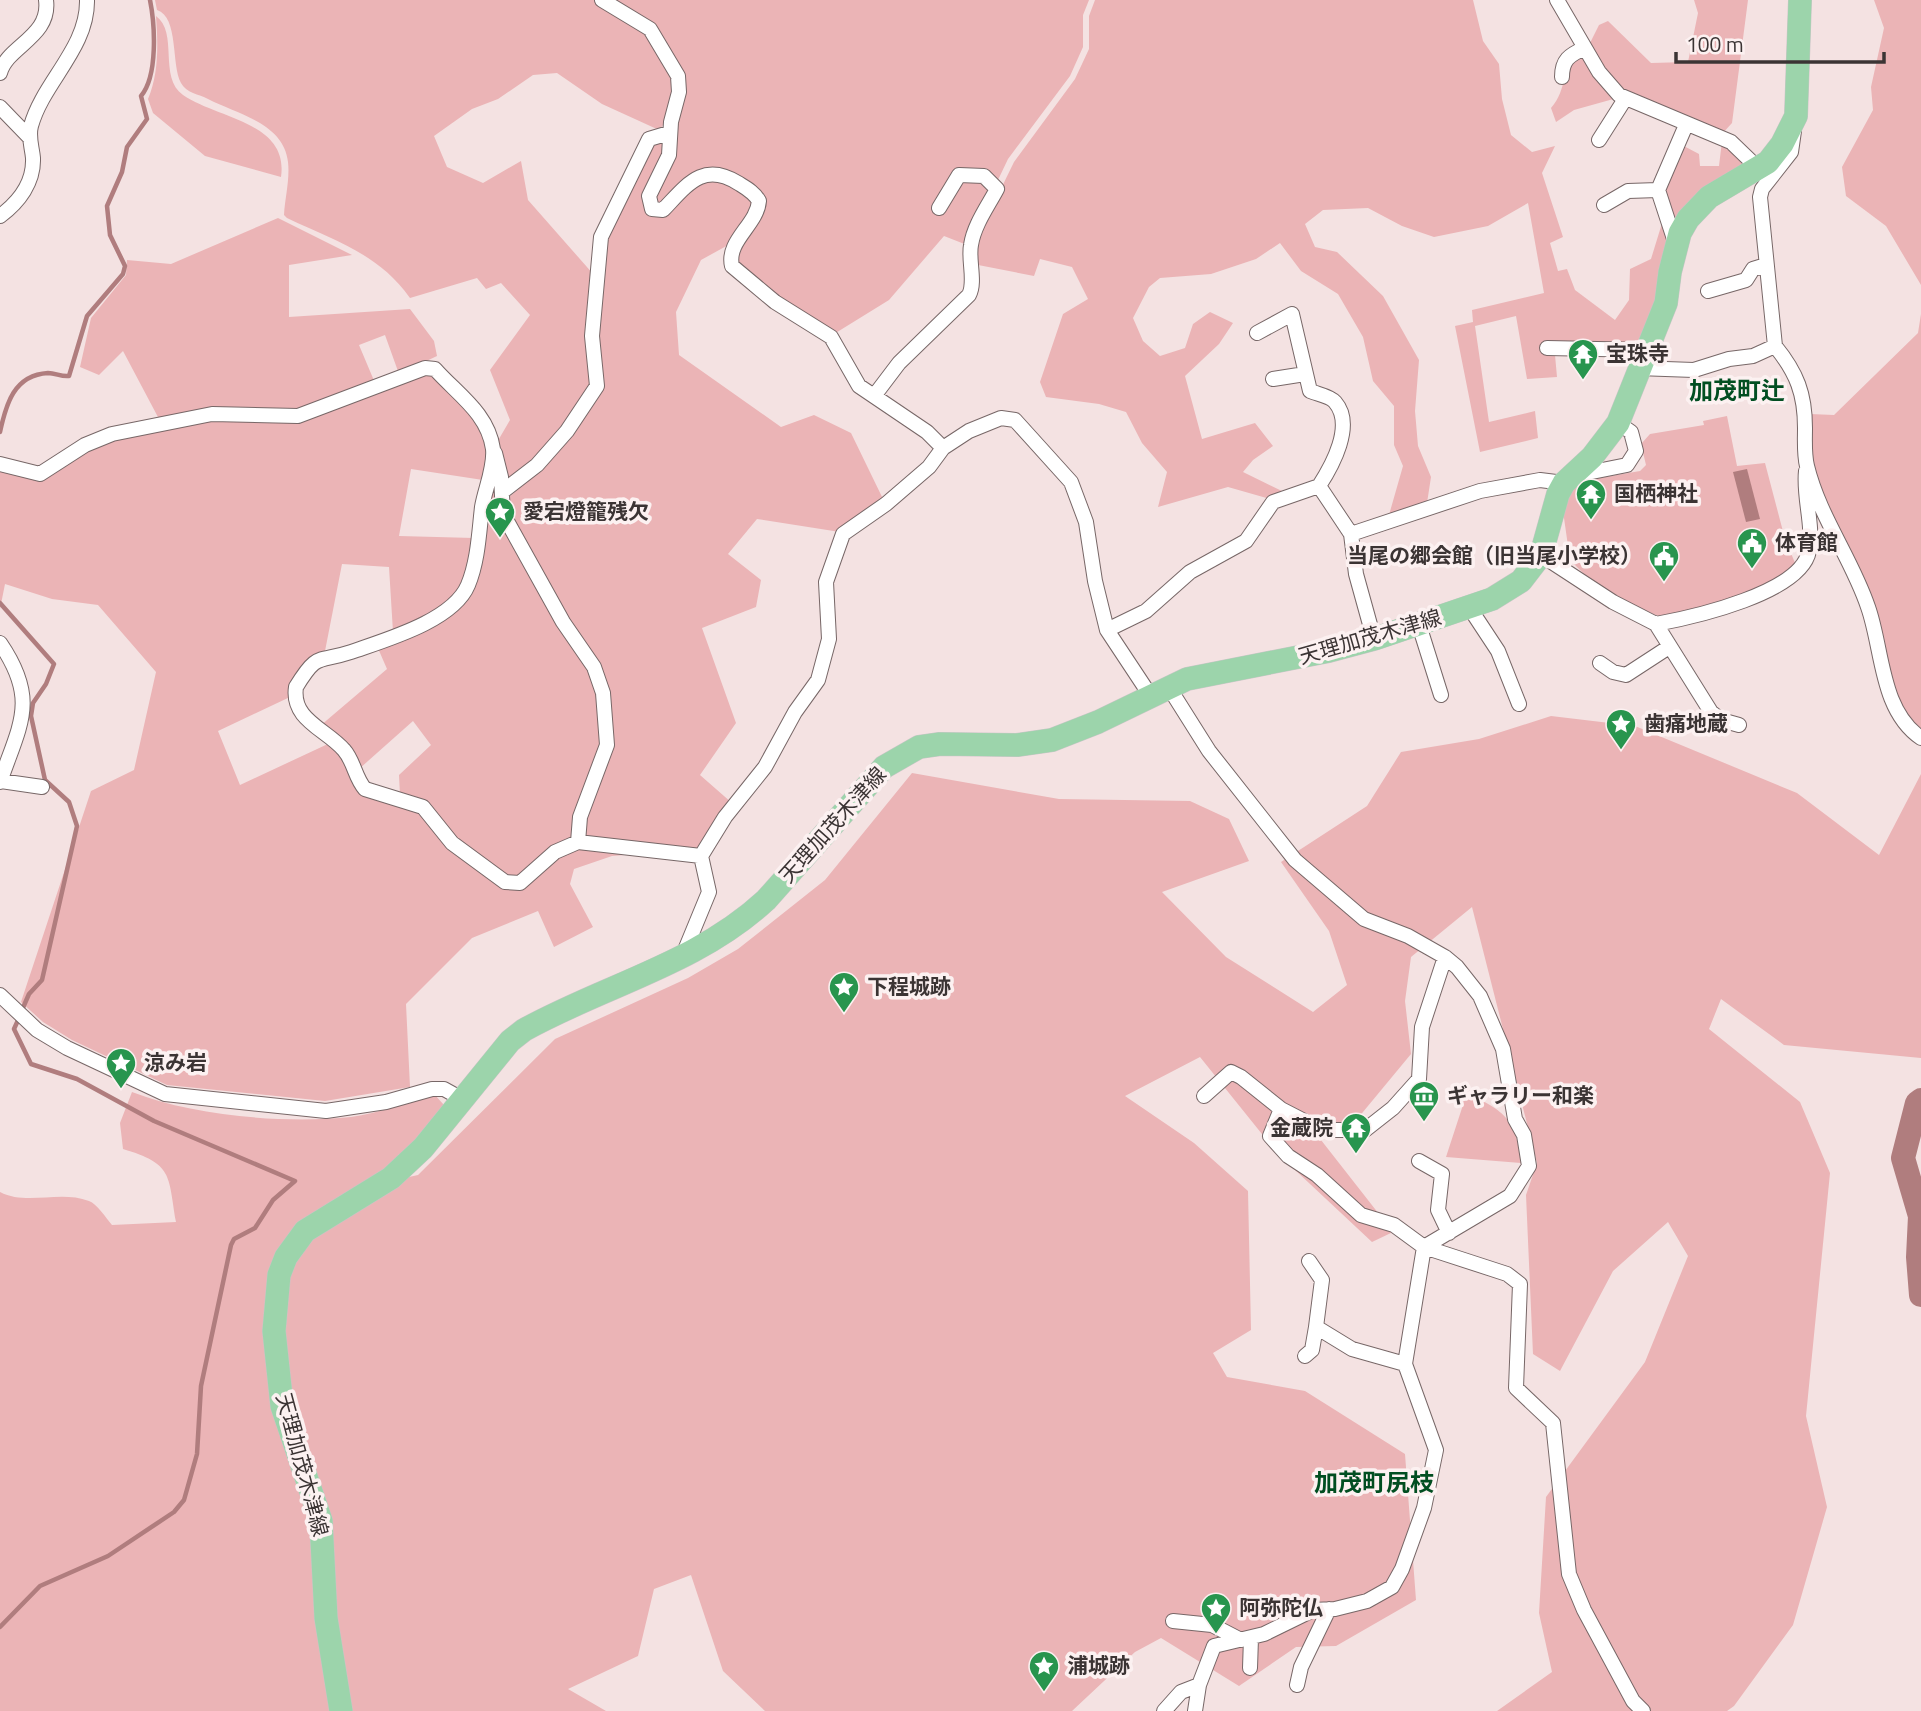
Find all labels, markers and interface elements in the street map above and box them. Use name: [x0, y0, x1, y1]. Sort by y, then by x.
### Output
scale bar: [1676, 21, 1884, 65]
text: 100 m: [1686, 28, 1743, 60]
temple icon: 宝珠寺: [1566, 337, 1600, 381]
place label: 宝珠寺: [1606, 337, 1669, 369]
district label: 加茂町辻: [1689, 372, 1785, 408]
temple icon: 国栖神社: [1574, 477, 1608, 521]
place label: 国栖神社: [1614, 477, 1698, 509]
place icon: 愛宕燈籠残欠: [483, 495, 517, 539]
place label: 愛宕燈籠残欠: [523, 495, 649, 527]
public building icon: 体育館: [1735, 526, 1769, 570]
place label: 体育館: [1775, 526, 1838, 558]
place label: 当尾の郷会館（旧当尾小学校）: [1347, 539, 1641, 571]
public building icon: 当尾の郷会館（旧当尾小学校）: [1647, 539, 1681, 583]
street label: 天理加茂木津線: [1295, 600, 1445, 672]
place icon: 歯痛地蔵: [1604, 707, 1638, 751]
place label: 歯痛地蔵: [1644, 707, 1728, 739]
street label: 天理加茂木津線: [771, 759, 893, 890]
place icon: 下程城跡: [827, 970, 861, 1014]
place label: 下程城跡: [867, 970, 951, 1002]
place icon: 涼み岩: [104, 1046, 138, 1090]
place label: 涼み岩: [144, 1046, 207, 1078]
museum icon: ギャラリー和楽: [1407, 1079, 1441, 1123]
place label: ギャラリー和楽: [1447, 1079, 1594, 1111]
place label: 金蔵院: [1270, 1111, 1333, 1143]
temple icon: 金蔵院: [1339, 1111, 1373, 1155]
street label: 天理加茂木津線: [268, 1390, 337, 1540]
district label: 加茂町尻枝: [1314, 1464, 1434, 1500]
place icon: 阿弥陀仏: [1199, 1591, 1233, 1635]
place label: 阿弥陀仏: [1239, 1591, 1323, 1623]
place icon: 浦城跡: [1027, 1649, 1061, 1693]
place label: 浦城跡: [1067, 1649, 1130, 1681]

